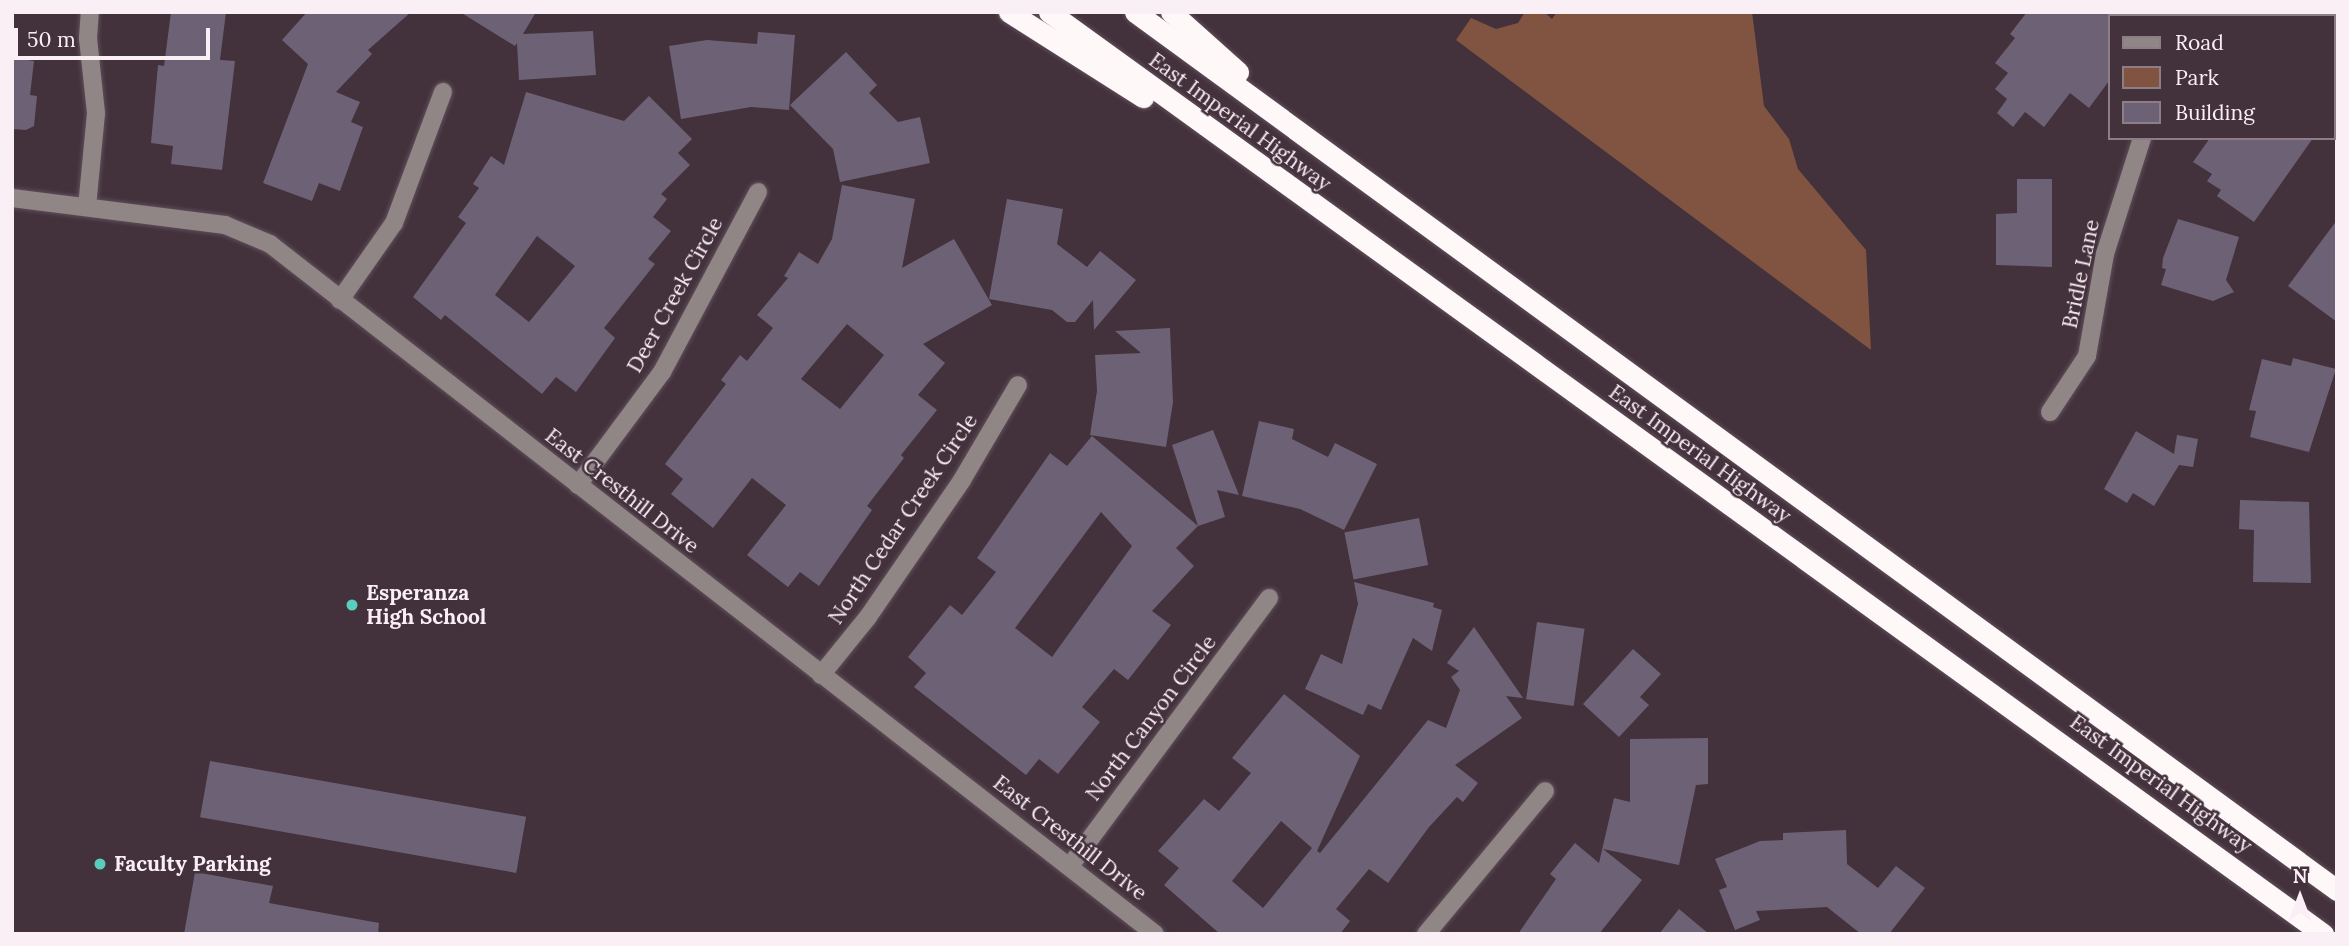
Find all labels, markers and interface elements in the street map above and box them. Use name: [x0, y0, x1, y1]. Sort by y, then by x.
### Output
scale bar: [18, 14, 214, 58]
legend: [2108, 14, 2335, 140]
text: 50 m: [27, 26, 76, 53]
text: Road: [2175, 29, 2224, 56]
street label: East Imperial Highway: [1144, 47, 1336, 197]
text: Park: [2175, 64, 2219, 91]
text: Building: [2175, 99, 2255, 126]
street label: Deer Creek Circle: [622, 213, 728, 377]
street label: Bridle Lane: [2057, 217, 2105, 331]
street label: East Imperial Highway: [1604, 379, 1796, 529]
street label: North Cedar Creek Circle: [823, 409, 983, 629]
street label: East Cresthill Drive: [540, 423, 704, 559]
place label: Esperanza High School: [366, 580, 486, 630]
marker: Esperanza High School: [344, 597, 360, 613]
street label: North Canyon Circle: [1080, 630, 1222, 806]
street label: East Imperial Highway: [2065, 709, 2257, 859]
street label: East Cresthill Drive: [988, 770, 1152, 906]
place label: Faculty Parking: [114, 851, 271, 877]
marker: Faculty Parking: [92, 856, 108, 872]
north arrow: [2265, 862, 2335, 932]
text: N: [2293, 864, 2307, 888]

